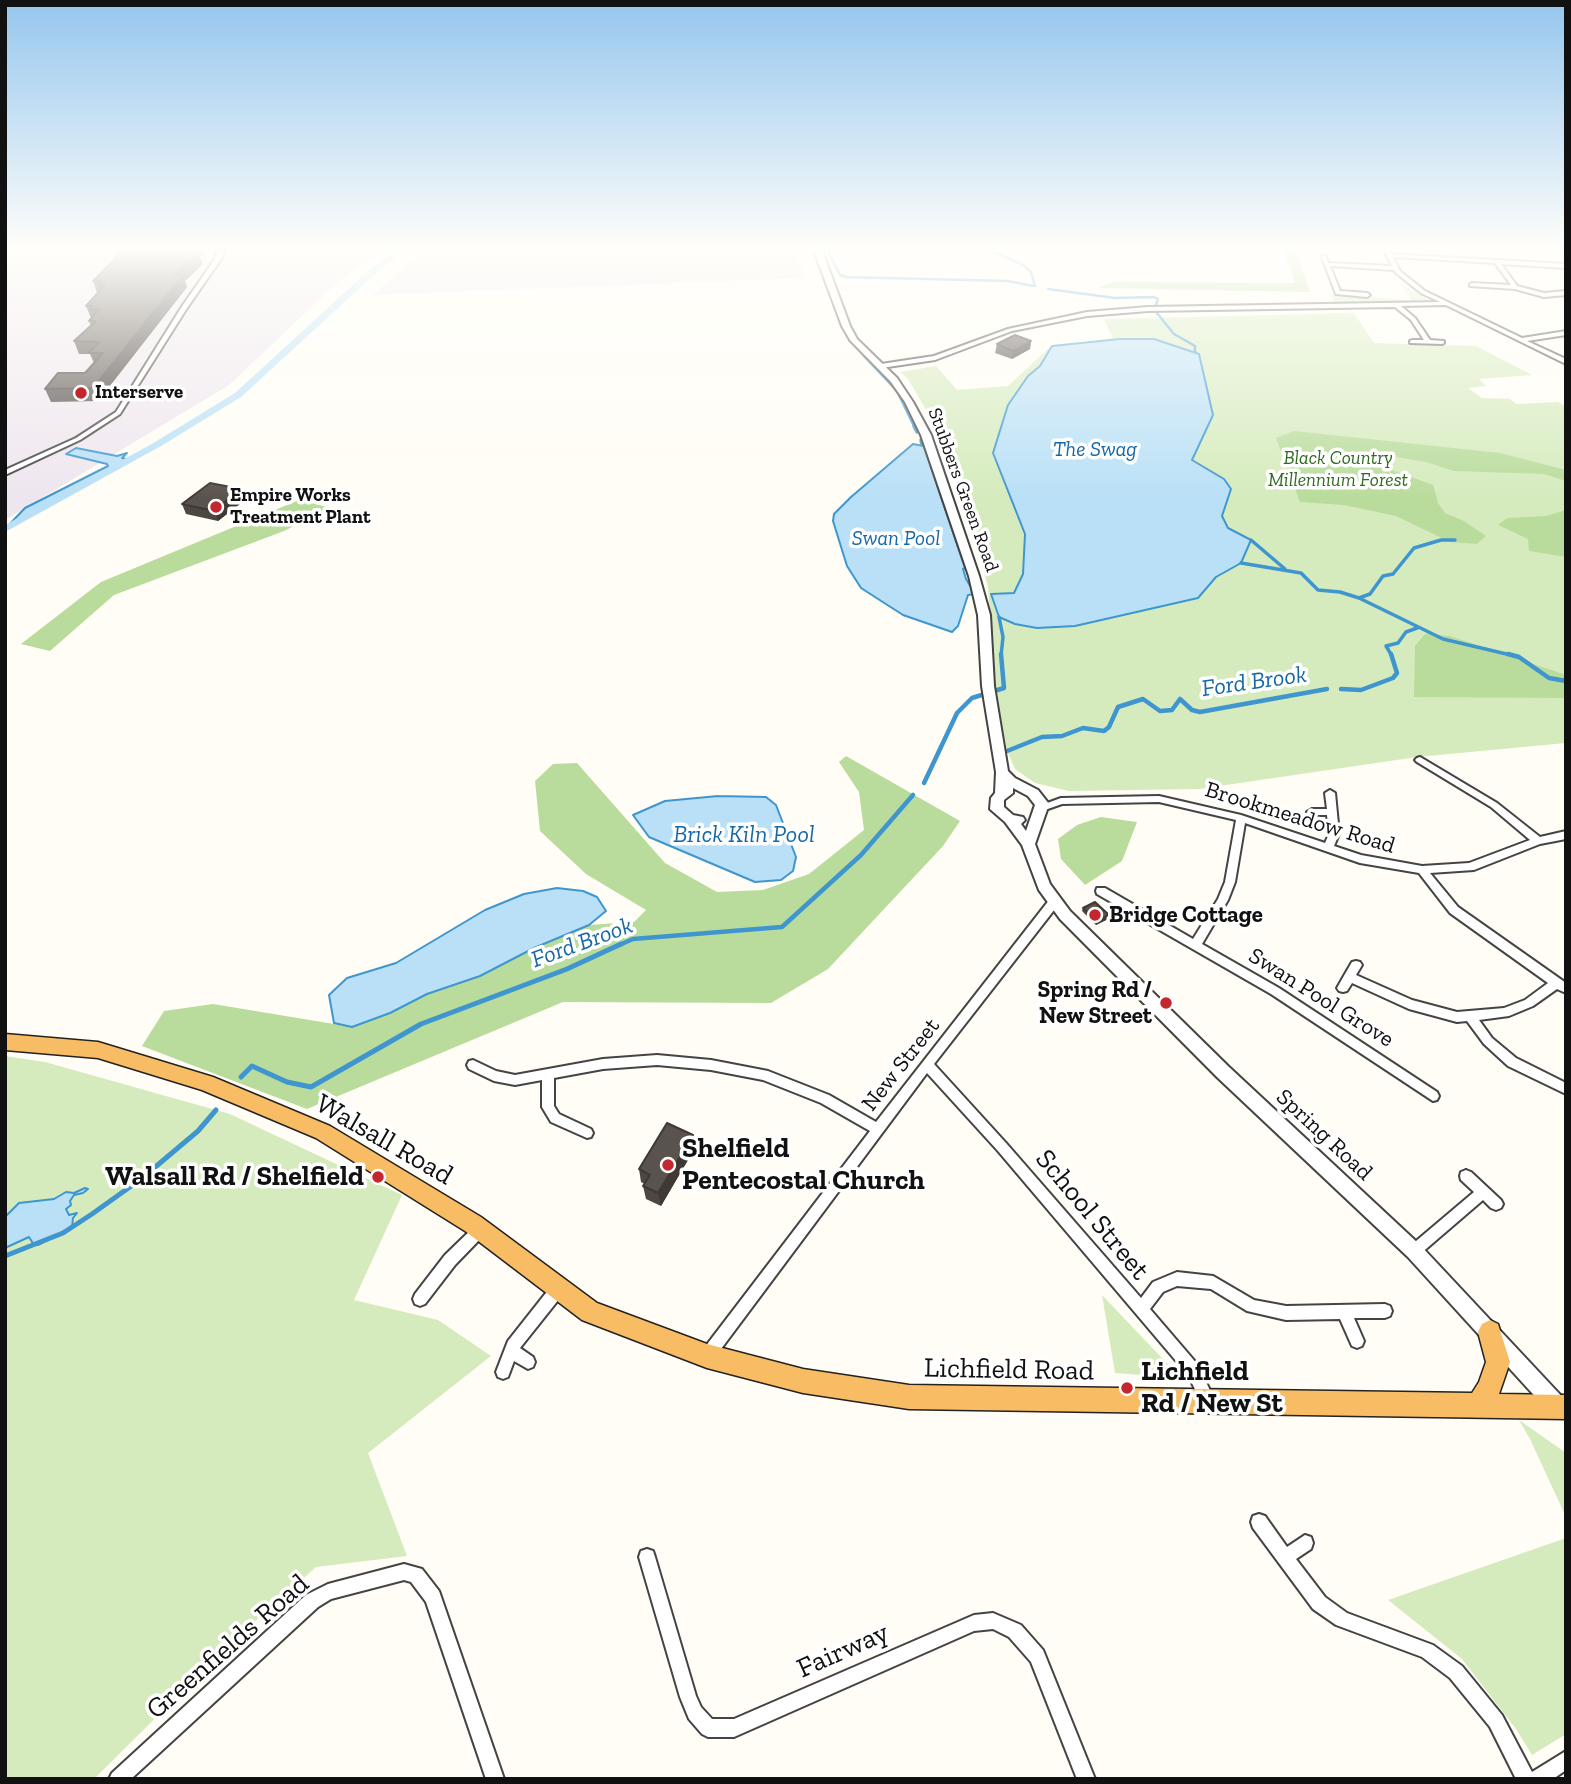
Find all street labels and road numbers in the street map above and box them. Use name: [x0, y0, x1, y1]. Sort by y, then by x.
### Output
street label: Stubbers Green Road: [923, 405, 1003, 575]
street label: Brookmeadow Road: [1202, 776, 1398, 860]
street label: Swan Pool Grove: [1243, 942, 1399, 1054]
street label: New Street: [856, 1013, 946, 1117]
street label: Spring Road: [1270, 1083, 1378, 1187]
street label: Walsall Road: [309, 1087, 459, 1193]
street label: School Street: [1028, 1143, 1156, 1287]
street label: Lichfield Road: [924, 1352, 1094, 1388]
street label: Greenfields Road: [140, 1567, 316, 1727]
street label: Fairway: [792, 1616, 894, 1686]

